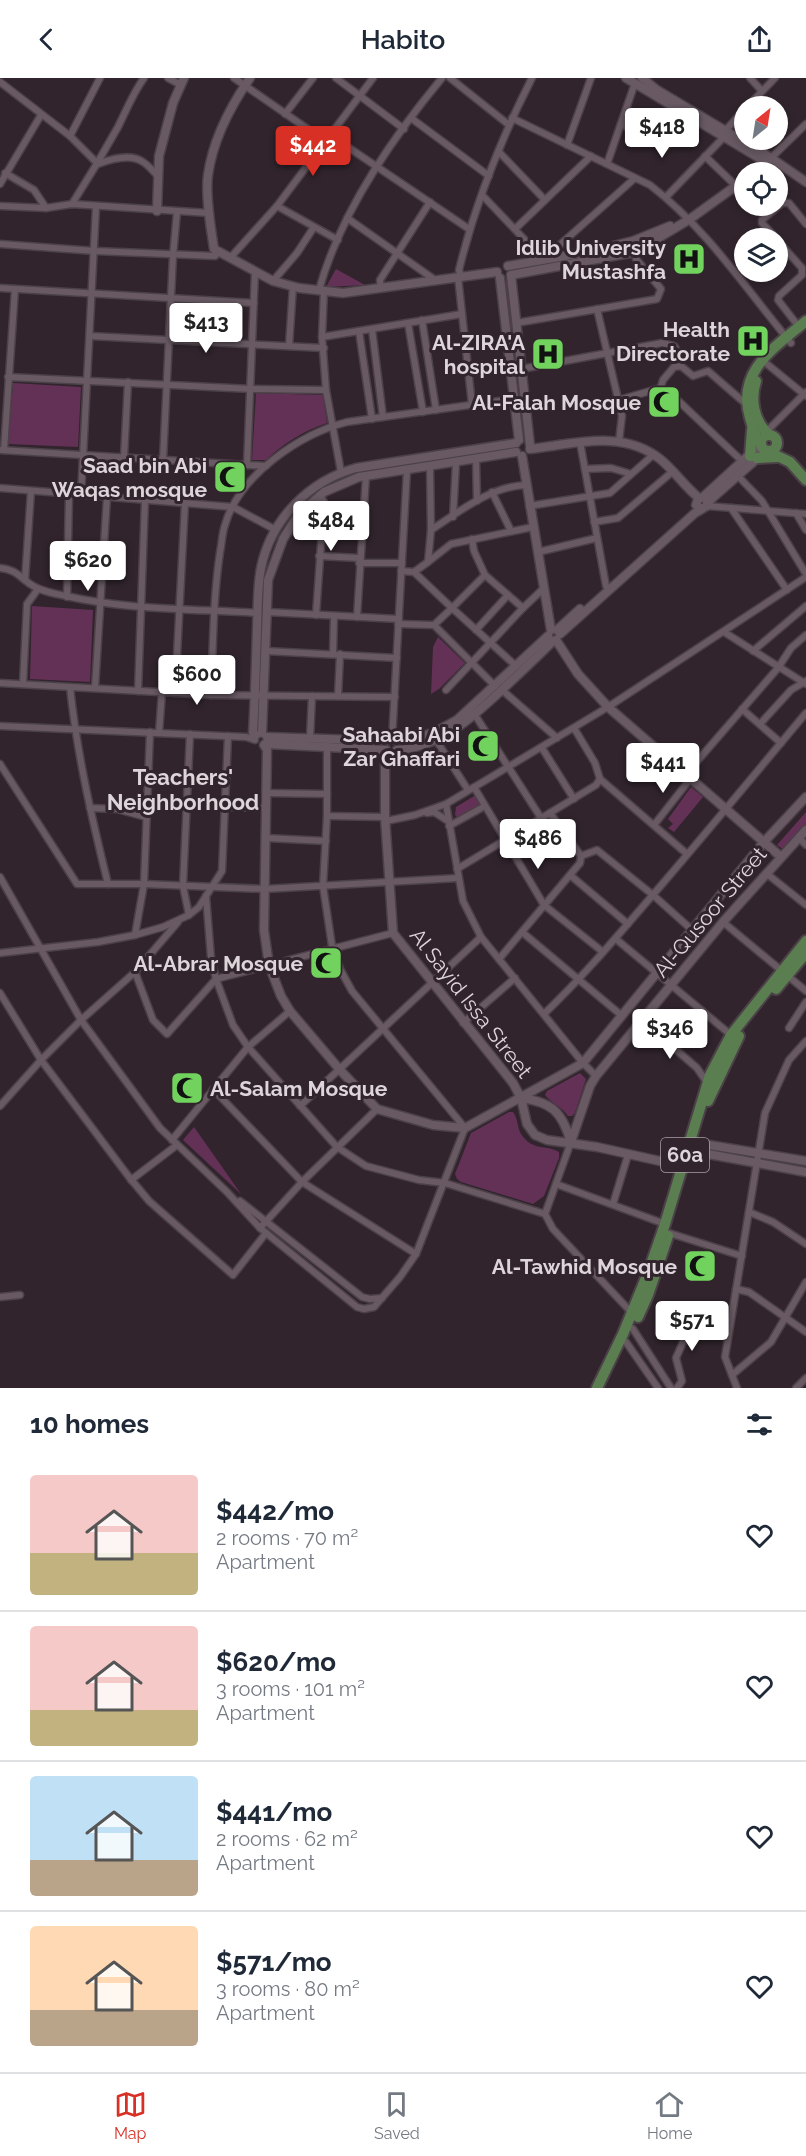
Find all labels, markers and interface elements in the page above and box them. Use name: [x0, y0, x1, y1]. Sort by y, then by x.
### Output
icon: back: [30, 23, 63, 56]
icon: share: [743, 23, 776, 56]
text: Habito: [361, 24, 445, 55]
north arrow: [734, 96, 788, 150]
map controls: [734, 96, 788, 282]
pin: $418: [626, 108, 698, 159]
text: $418: [639, 115, 685, 139]
pin: $442: [277, 126, 349, 177]
text: $442: [290, 133, 336, 157]
button: locate: [734, 162, 788, 216]
button: layers: [734, 228, 788, 282]
place label: Idlib University Mustashfa: [515, 235, 666, 284]
hospital icon: Idlib University Mustashfa: [671, 241, 707, 277]
pin: $413: [170, 303, 242, 354]
text: $413: [183, 310, 229, 334]
place label: Health Directorate: [616, 317, 730, 366]
hospital icon: Health Directorate: [735, 323, 771, 359]
place label: Al-ZIRA'A hospital: [432, 330, 526, 379]
hospital icon: Al-ZIRA'A hospital: [530, 336, 566, 372]
mosque icon: Al-Falah Mosque: [646, 384, 682, 420]
place label: Al-Falah Mosque: [472, 390, 641, 415]
place label: Saad bin Abi Waqas mosque: [52, 453, 207, 502]
mosque icon: Saad bin Abi Waqas mosque: [212, 459, 248, 495]
pin: $484: [295, 501, 367, 552]
text: $484: [307, 508, 355, 532]
pin: $620: [52, 541, 124, 592]
text: $620: [64, 548, 112, 572]
pin: $600: [161, 655, 233, 706]
text: $600: [172, 662, 222, 686]
place label: Sahaabi Abi Zar Ghaffari: [342, 722, 460, 771]
mosque icon: Sahaabi Abi Zar Ghaffari: [465, 728, 501, 764]
pin: $441: [627, 743, 699, 794]
text: $441: [640, 750, 686, 774]
district label: Teachers' Neighborhood: [107, 764, 259, 815]
pin: $486: [502, 819, 574, 870]
text: $486: [514, 826, 562, 850]
street label: Al-Qusoor Street: [648, 842, 772, 982]
street label: Al Sayid Issa Street: [405, 923, 537, 1083]
mosque icon: Al-Abrar Mosque: [308, 945, 344, 981]
place label: Al-Abrar Mosque: [133, 951, 303, 976]
pin: $346: [634, 1009, 706, 1060]
text: $346: [646, 1016, 694, 1040]
mosque icon: Al-Salam Mosque: [169, 1070, 205, 1106]
place label: Al-Salam Mosque: [210, 1076, 388, 1101]
road number: 60a: [661, 1138, 709, 1172]
mosque icon: Al-Tawhid Mosque: [682, 1248, 718, 1284]
place label: Al-Tawhid Mosque: [492, 1254, 677, 1279]
pin: $571: [656, 1301, 728, 1352]
text: $571: [670, 1308, 714, 1332]
icon: filters: [743, 1408, 776, 1441]
text: 10 homes: [30, 1409, 149, 1439]
text: $442/mo: [216, 1496, 334, 1526]
icon: home: [78, 1499, 150, 1571]
icon: heart: [743, 1519, 776, 1552]
text: 2 rooms · 70 m²: [216, 1526, 358, 1550]
text: Apartment: [216, 1550, 315, 1574]
text: $620/mo: [216, 1647, 336, 1677]
icon: home: [78, 1650, 150, 1722]
icon: heart: [743, 1670, 776, 1703]
text: 3 rooms · 101 m²: [216, 1677, 365, 1701]
text: Apartment: [216, 1701, 315, 1725]
text: $441/mo: [216, 1797, 332, 1827]
icon: home: [78, 1800, 150, 1872]
icon: heart: [743, 1820, 776, 1853]
text: 2 rooms · 62 m²: [216, 1827, 358, 1851]
text: Apartment: [216, 1851, 315, 1875]
text: $571/mo: [216, 1947, 332, 1977]
icon: home: [78, 1950, 150, 2022]
icon: heart: [743, 1970, 776, 2003]
text: 3 rooms · 80 m²: [216, 1977, 360, 2001]
text: Apartment: [216, 2001, 315, 2025]
tab: Map: [114, 2088, 147, 2143]
tab: Saved: [374, 2088, 420, 2143]
tab: Home: [647, 2088, 692, 2143]

